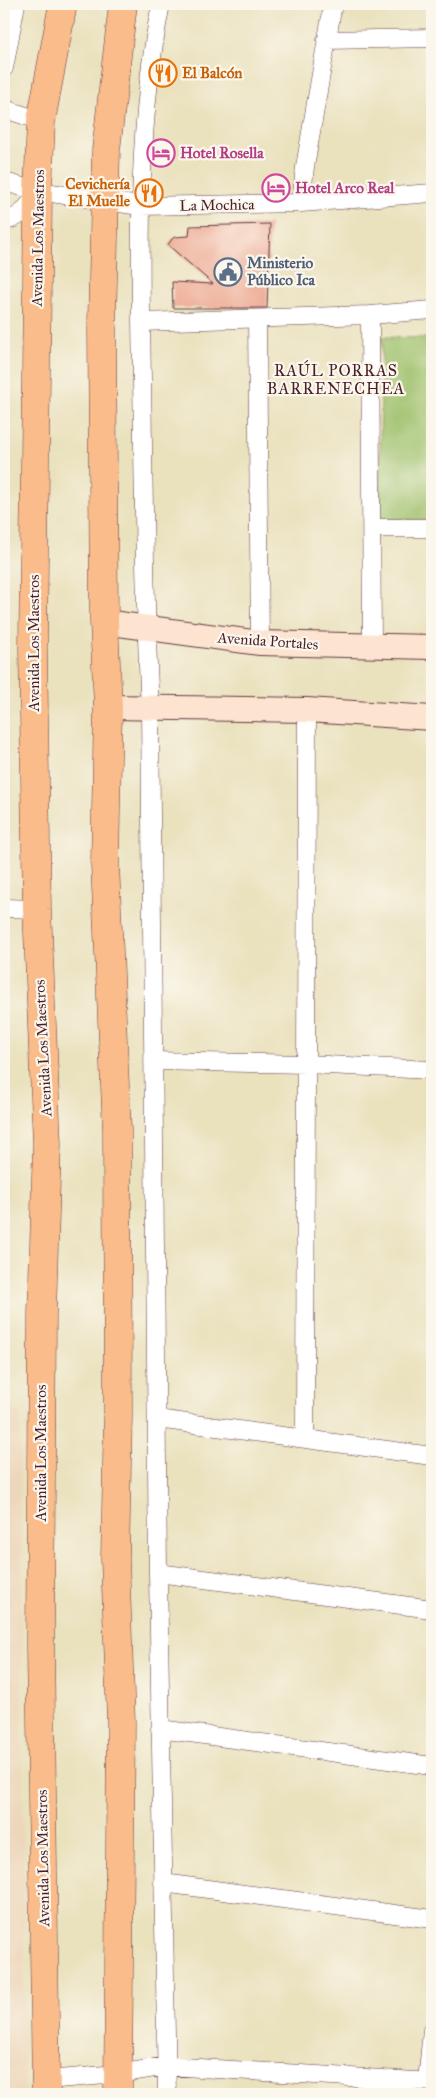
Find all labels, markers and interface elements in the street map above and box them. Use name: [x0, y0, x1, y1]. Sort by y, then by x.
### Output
restaurant icon: El Balcón: [148, 58, 178, 88]
place label: El Balcón: [182, 64, 243, 82]
hotel icon: Hotel Rosella: [146, 138, 176, 168]
place label: Hotel Rosella: [180, 144, 264, 162]
street label: Avenida Los Maestros: [28, 169, 48, 308]
hotel icon: Hotel Arco Real: [261, 173, 291, 203]
place label: Cevichería El Muelle: [65, 175, 131, 210]
restaurant icon: Cevichería El Muelle: [134, 178, 164, 208]
place label: Hotel Arco Real: [295, 179, 395, 197]
street label: La Mochica: [179, 195, 255, 215]
place label: Ministerio Público Ica: [247, 254, 316, 289]
public building icon: Ministerio Público Ica: [213, 257, 243, 287]
district label: RAÚL PORRAS BARRENECHEA: [267, 359, 405, 398]
street label: Avenida Los Maestros: [25, 574, 43, 713]
street label: Avenida Portales: [216, 628, 319, 653]
street label: Avenida Los Maestros: [30, 979, 56, 1118]
street label: Avenida Los Maestros: [32, 1384, 50, 1523]
street label: Avenida Los Maestros: [33, 1789, 53, 1928]

